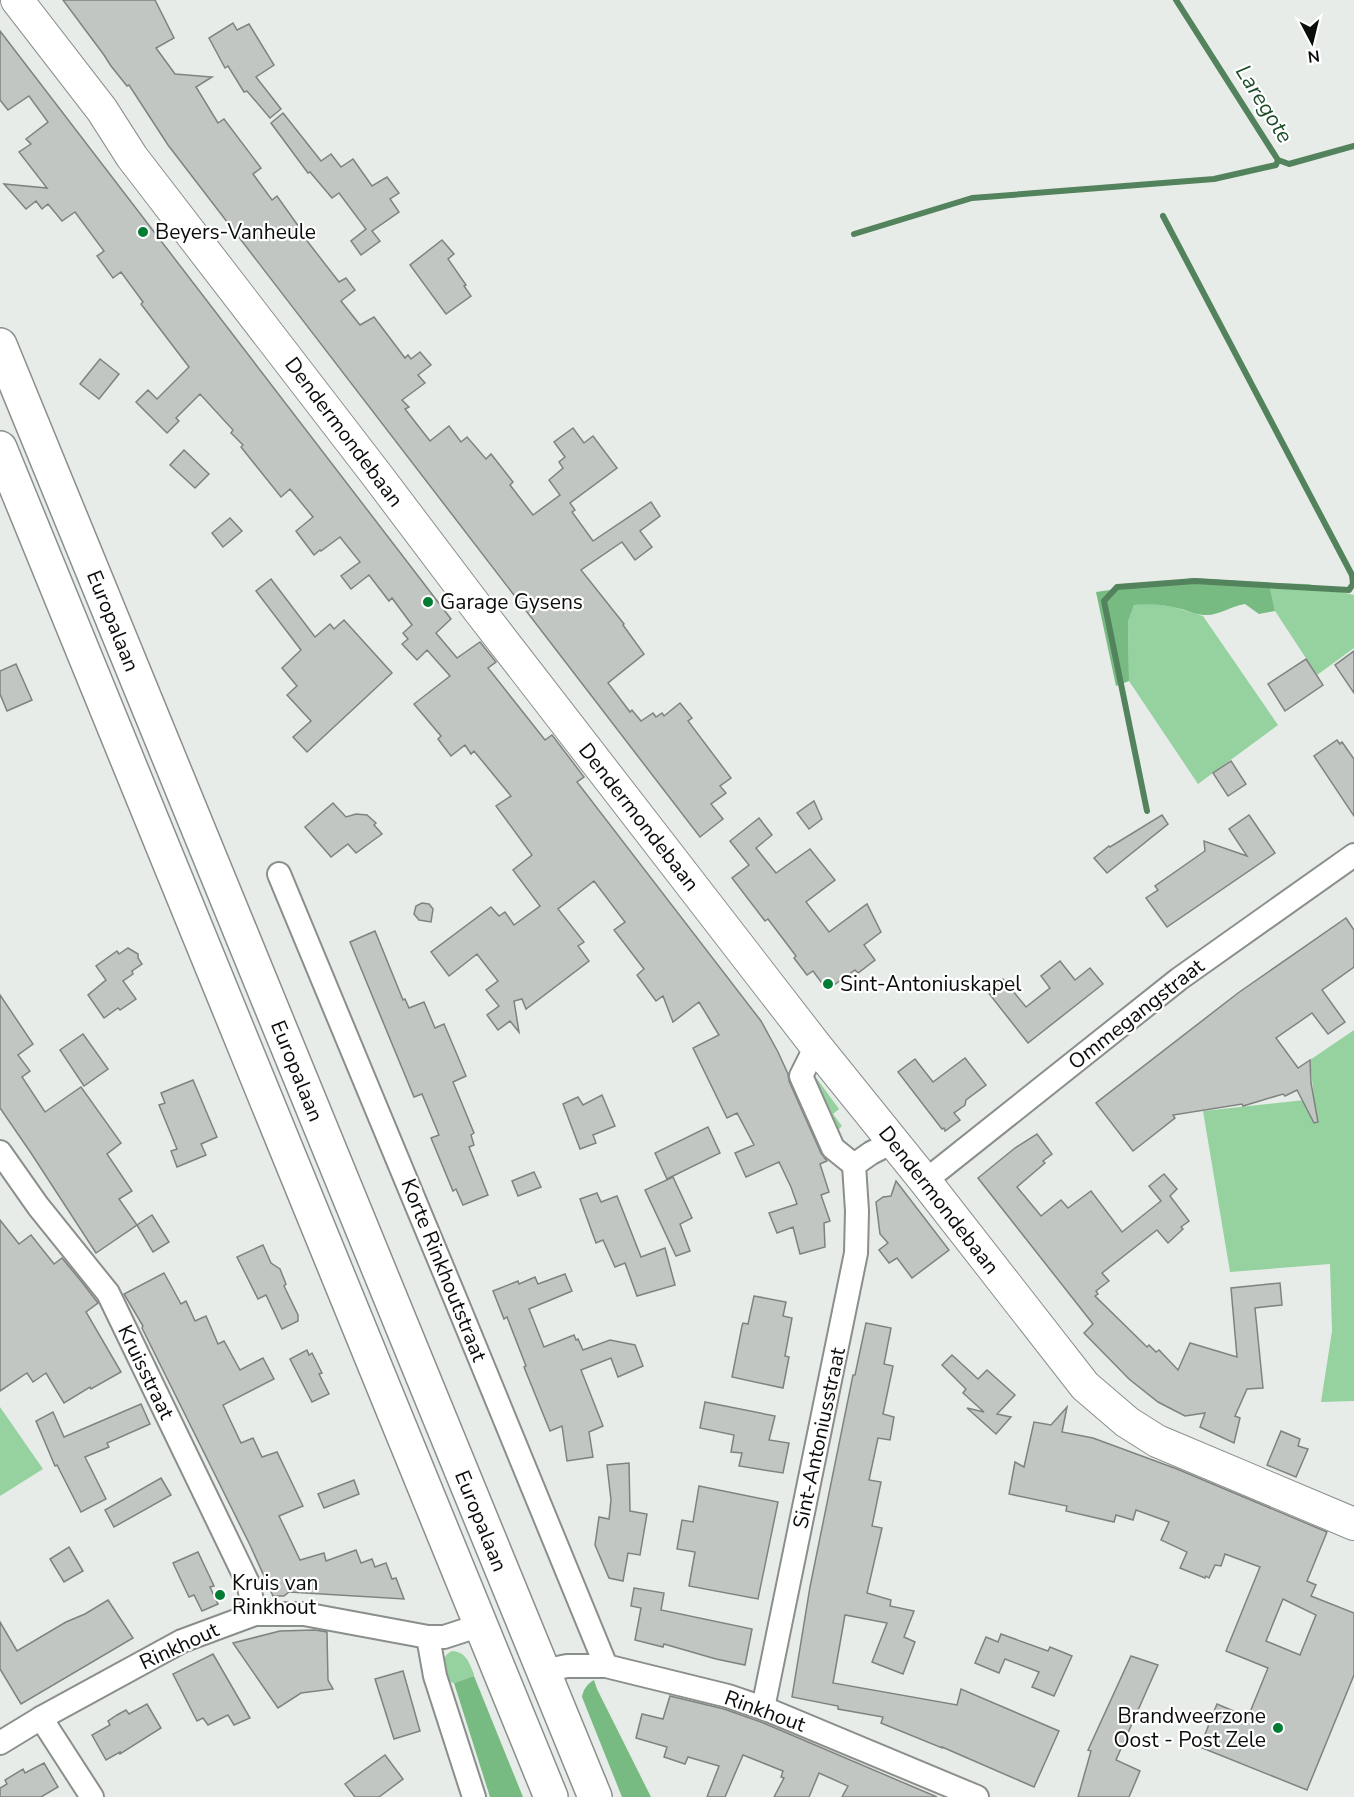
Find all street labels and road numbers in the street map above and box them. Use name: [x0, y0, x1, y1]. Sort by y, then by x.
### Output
street label: Dendermondebaan: [278, 351, 410, 513]
street label: Europalaan: [80, 566, 146, 676]
street label: Dendermondebaan: [572, 737, 706, 897]
street label: Ommegangstraat: [1062, 952, 1210, 1076]
street label: Europalaan: [264, 1016, 330, 1126]
street label: Dendermondebaan: [872, 1120, 1006, 1280]
street label: Korte Rinkhoutstraat: [395, 1174, 494, 1366]
street label: Kruisstraat: [111, 1320, 181, 1424]
street label: Sint-Antoniusstraat: [786, 1344, 852, 1531]
street label: Europalaan: [448, 1466, 514, 1576]
street label: Rinkhout: [135, 1615, 224, 1676]
street label: Rinkhout: [721, 1683, 810, 1739]

